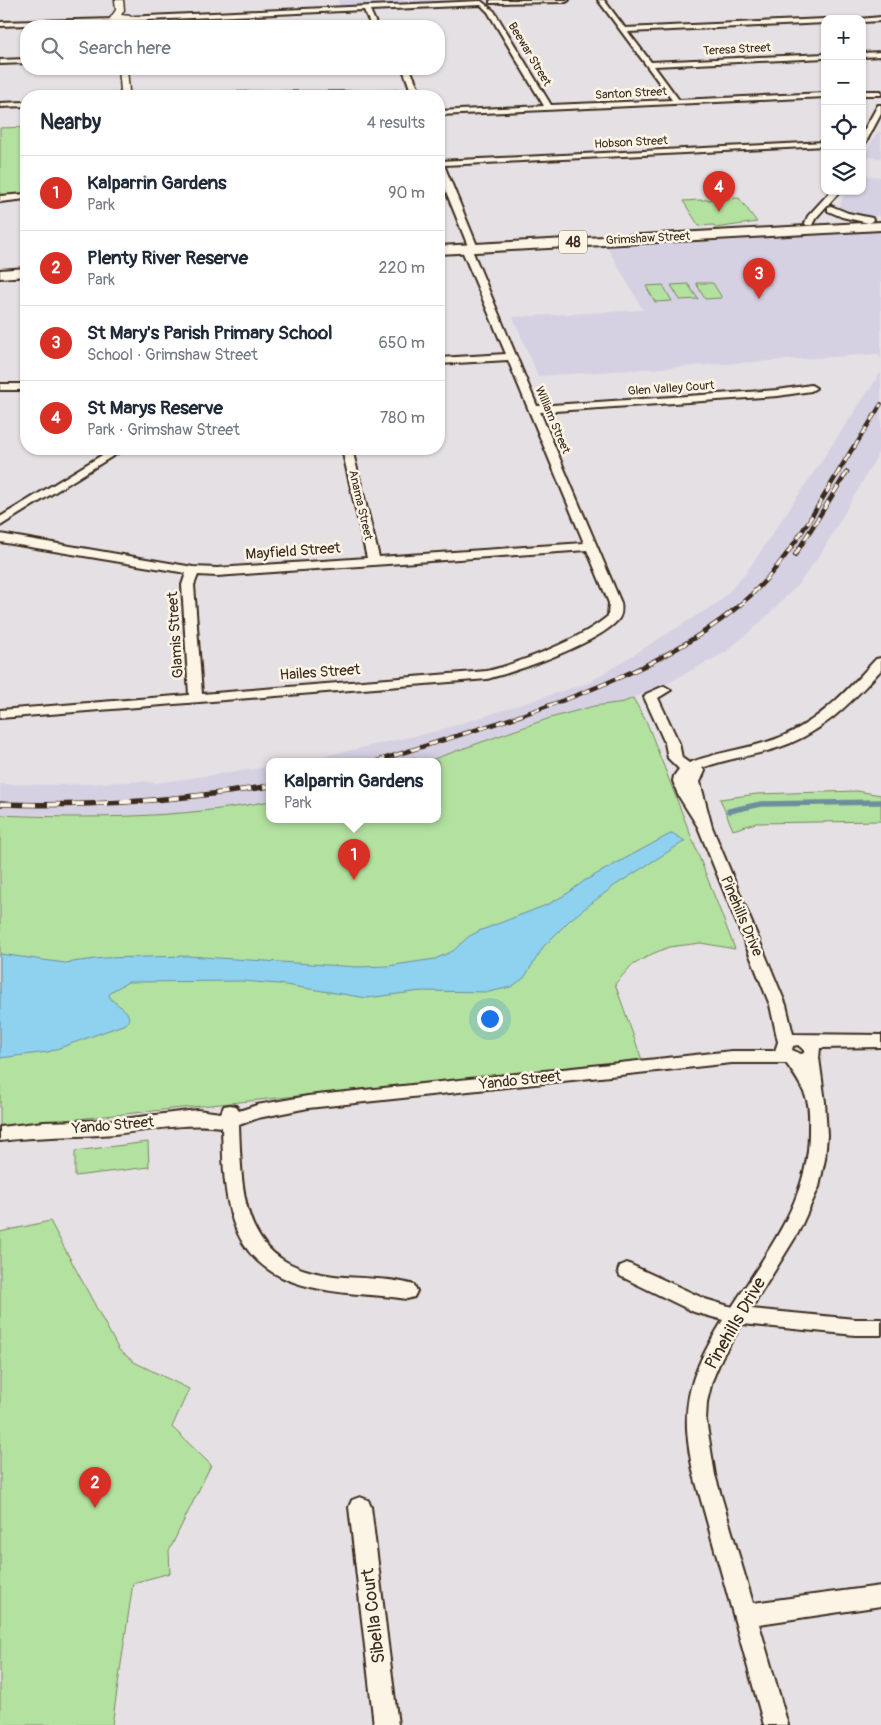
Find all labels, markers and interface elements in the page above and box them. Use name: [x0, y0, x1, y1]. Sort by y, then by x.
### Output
map controls: [821, 15, 866, 195]
button: +: [821, 15, 866, 60]
search box: [20, 20, 445, 75]
street label: Beewar Street: [505, 20, 555, 89]
icon: search: [38, 34, 66, 62]
text: Search here: [78, 36, 171, 60]
street label: Teresa Street: [703, 40, 771, 59]
button: −: [821, 60, 866, 105]
street label: Santon Street: [595, 84, 668, 103]
button: locate: [821, 105, 866, 150]
text: Nearby: [40, 109, 101, 136]
text: 4 results: [367, 113, 425, 133]
street label: Hobson Street: [594, 133, 668, 152]
button: layers: [821, 150, 866, 195]
text: Kalparrin Gardens: [87, 171, 226, 195]
pin: 4: [703, 171, 735, 212]
text: 1: [53, 183, 59, 203]
text: 90 m: [388, 183, 425, 203]
text: Park: [87, 195, 115, 215]
street label: Grimshaw Street: [605, 229, 691, 248]
road number: 48: [559, 230, 587, 253]
text: Plenty River Reserve: [87, 246, 248, 270]
text: 2: [52, 258, 60, 278]
text: 220 m: [379, 258, 425, 278]
pin: 3: [743, 258, 775, 299]
text: Park: [87, 270, 115, 290]
text: St Mary's Parish Primary School: [87, 321, 333, 345]
text: 3: [52, 333, 60, 353]
text: 650 m: [378, 333, 425, 353]
text: School · Grimshaw Street: [87, 345, 258, 365]
street label: Glen Valley Court: [627, 378, 715, 399]
street label: William Street: [532, 384, 573, 456]
text: St Marys Reserve: [87, 396, 223, 420]
text: 4: [51, 408, 61, 428]
text: 780 m: [380, 408, 425, 428]
text: Park · Grimshaw Street: [87, 420, 240, 440]
street label: Anama Street: [345, 469, 376, 542]
street label: Mayfield Street: [245, 539, 342, 564]
street label: Glamis Street: [163, 590, 188, 679]
street label: Hailes Street: [279, 660, 362, 685]
popup: [266, 758, 441, 823]
text: Kalparrin Gardens: [284, 769, 423, 793]
text: Park: [284, 793, 312, 813]
pin: 1: [338, 839, 370, 880]
street label: Pinehills Drive: [716, 873, 767, 960]
your location: [477, 1006, 503, 1032]
street label: Yando Street: [477, 1067, 563, 1094]
street label: Yando Street: [70, 1112, 156, 1139]
street label: Pinehills Drive: [700, 1273, 771, 1374]
pin: 2: [79, 1467, 111, 1508]
street label: Sibella Court: [356, 1566, 391, 1665]

